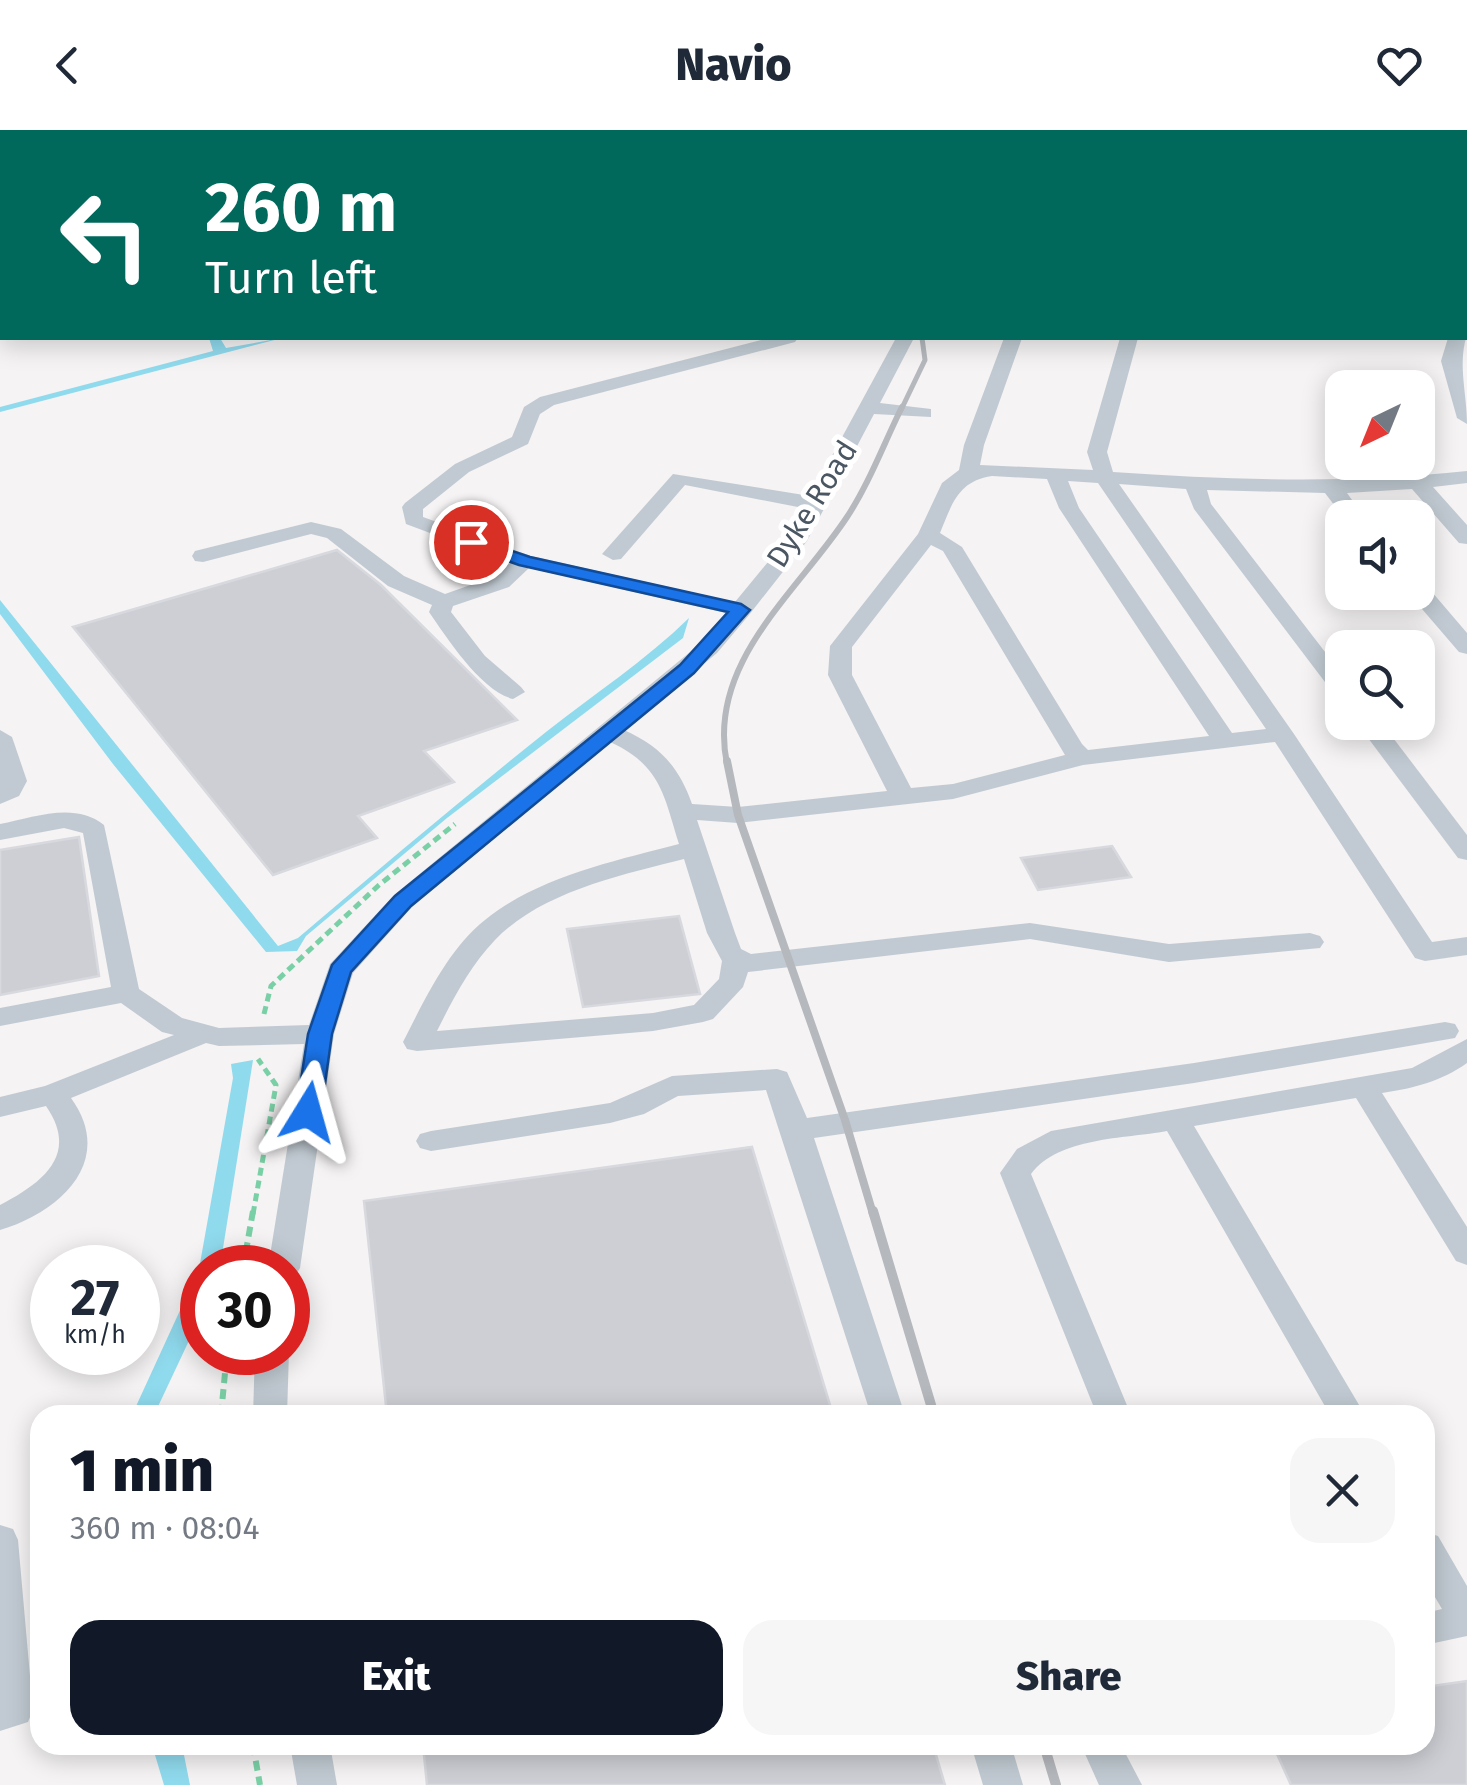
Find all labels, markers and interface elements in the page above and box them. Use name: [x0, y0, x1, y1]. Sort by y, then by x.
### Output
icon: back: [40, 38, 95, 93]
text: Navio: [675, 38, 792, 92]
icon: heart: [1372, 38, 1427, 93]
text: 260 m: [205, 166, 397, 250]
icon: left: [40, 170, 170, 300]
text: Turn left: [205, 251, 377, 305]
north arrow: [1325, 370, 1435, 480]
map controls: [1325, 370, 1435, 740]
street label: Dyke Road: [759, 434, 865, 574]
pin: [429, 500, 514, 585]
button: sound: [1325, 500, 1435, 610]
icon: arrive: [444, 515, 499, 570]
button: search: [1325, 630, 1435, 740]
position arrow: [256, 1060, 360, 1164]
speed limit sign: 30: [180, 1245, 310, 1375]
text: 27: [71, 1268, 119, 1328]
text: km/h: [64, 1320, 126, 1350]
text: 1 min: [70, 1435, 214, 1507]
button: close: [1290, 1438, 1395, 1543]
text: 360 m · 08:04: [70, 1509, 259, 1547]
button: Exit: [70, 1620, 723, 1735]
button: Share: [743, 1620, 1395, 1735]

